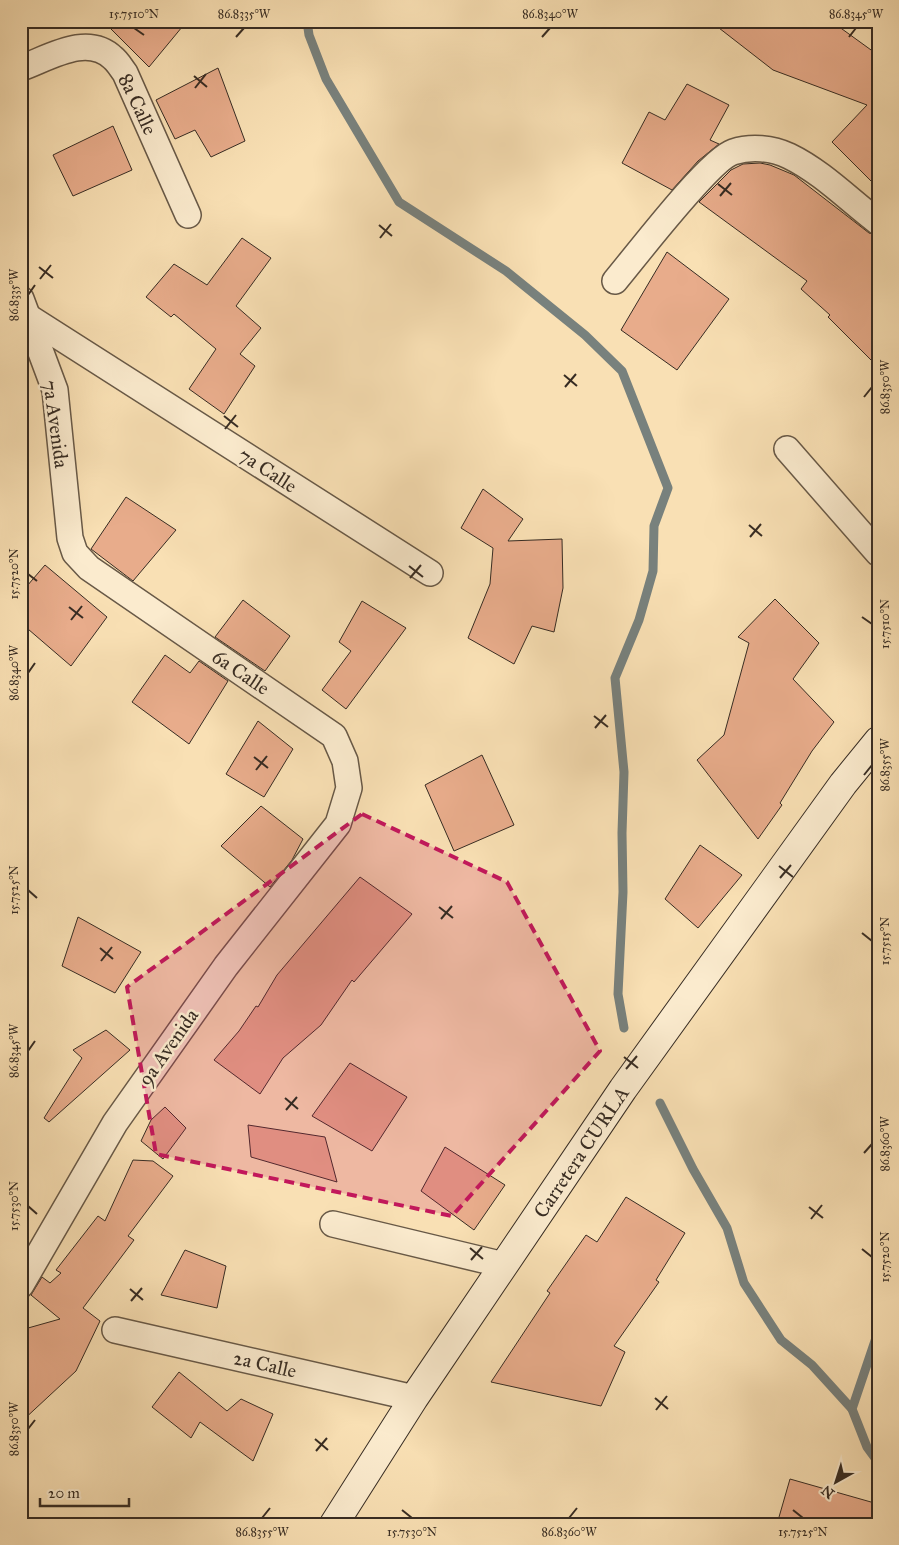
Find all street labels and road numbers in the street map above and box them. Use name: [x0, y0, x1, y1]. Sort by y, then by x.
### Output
street label: 8a Calle: [113, 70, 163, 138]
street label: 7a Avenida: [38, 379, 74, 470]
street label: 7a Calle: [234, 442, 302, 498]
street label: 6a Calle: [208, 644, 274, 700]
street label: 9a Avenida: [133, 1003, 204, 1090]
street label: Carretera CURLA: [528, 1081, 634, 1222]
street label: 2a Calle: [231, 1345, 299, 1383]

